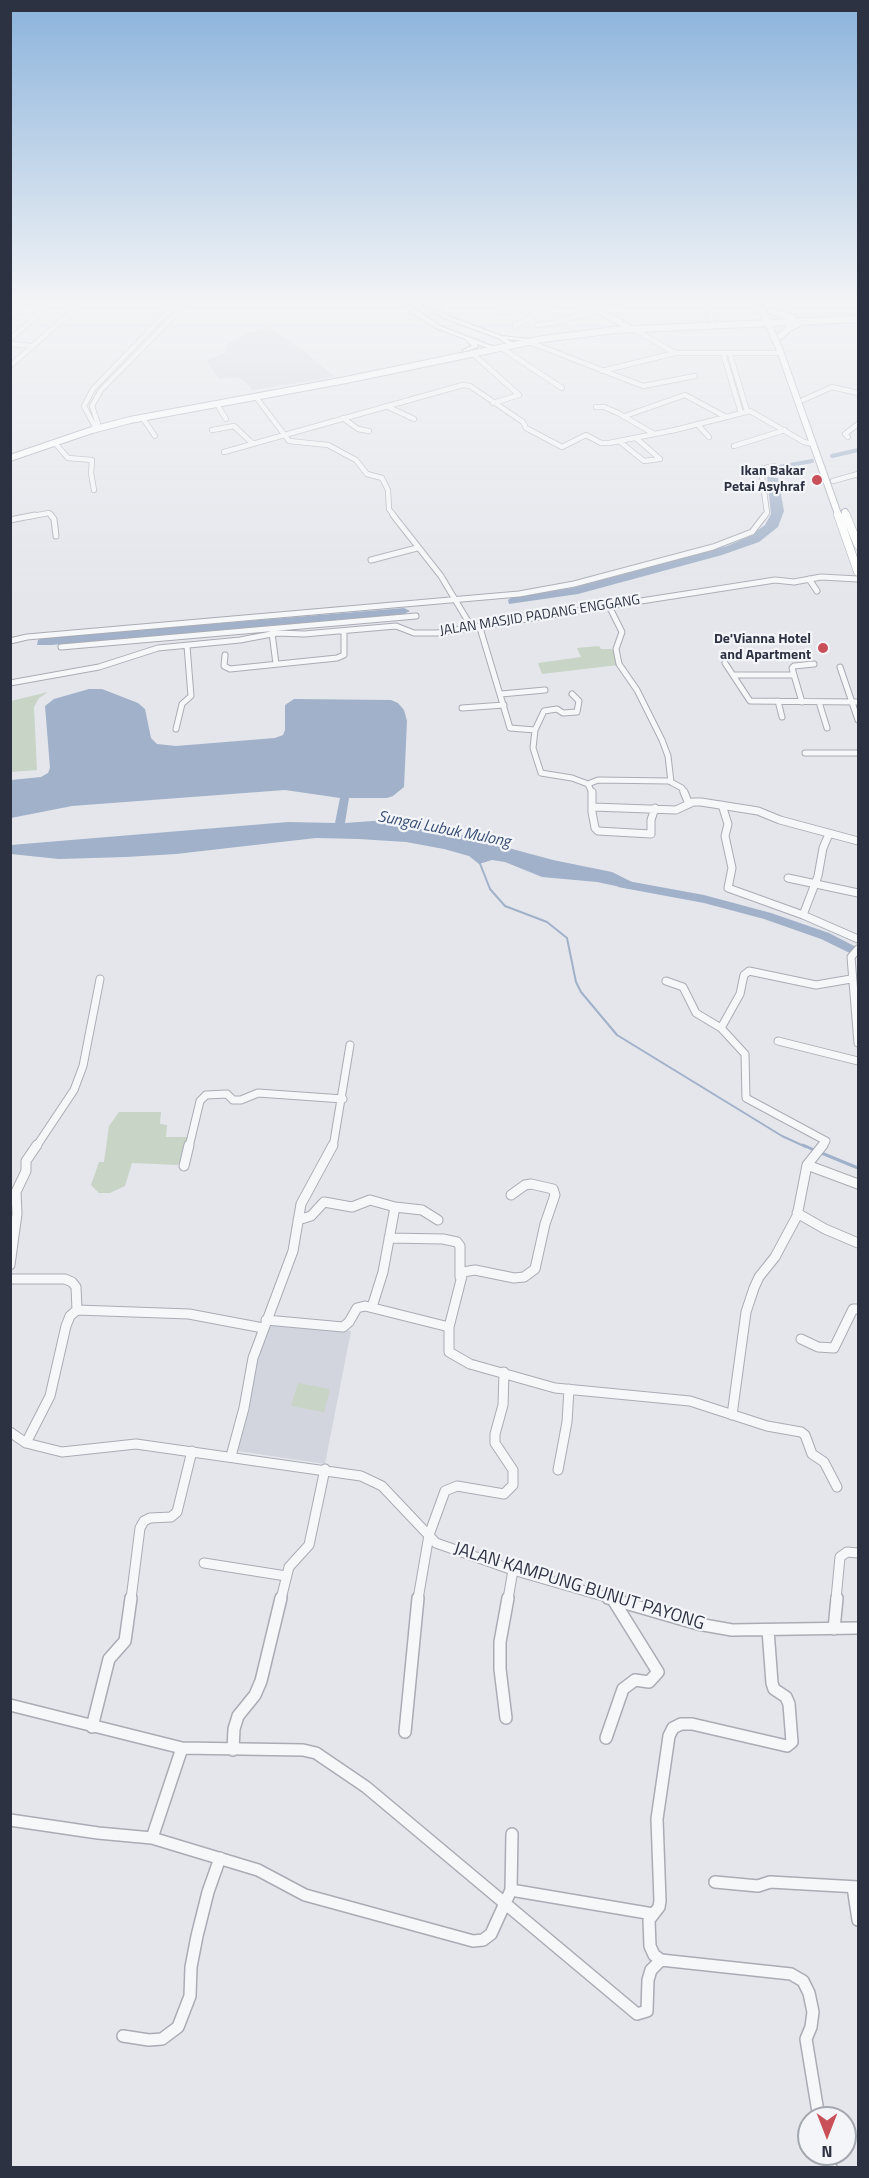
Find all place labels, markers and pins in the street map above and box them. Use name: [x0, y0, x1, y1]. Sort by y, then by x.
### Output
place label: Ikan Bakar Petai Asyhraf: [724, 464, 805, 496]
marker: Ikan Bakar Petai Asyhraf: [810, 473, 824, 487]
place label: De'Vianna Hotel and Apartment: [714, 632, 811, 664]
marker: De'Vianna Hotel and Apartment: [816, 641, 830, 655]

